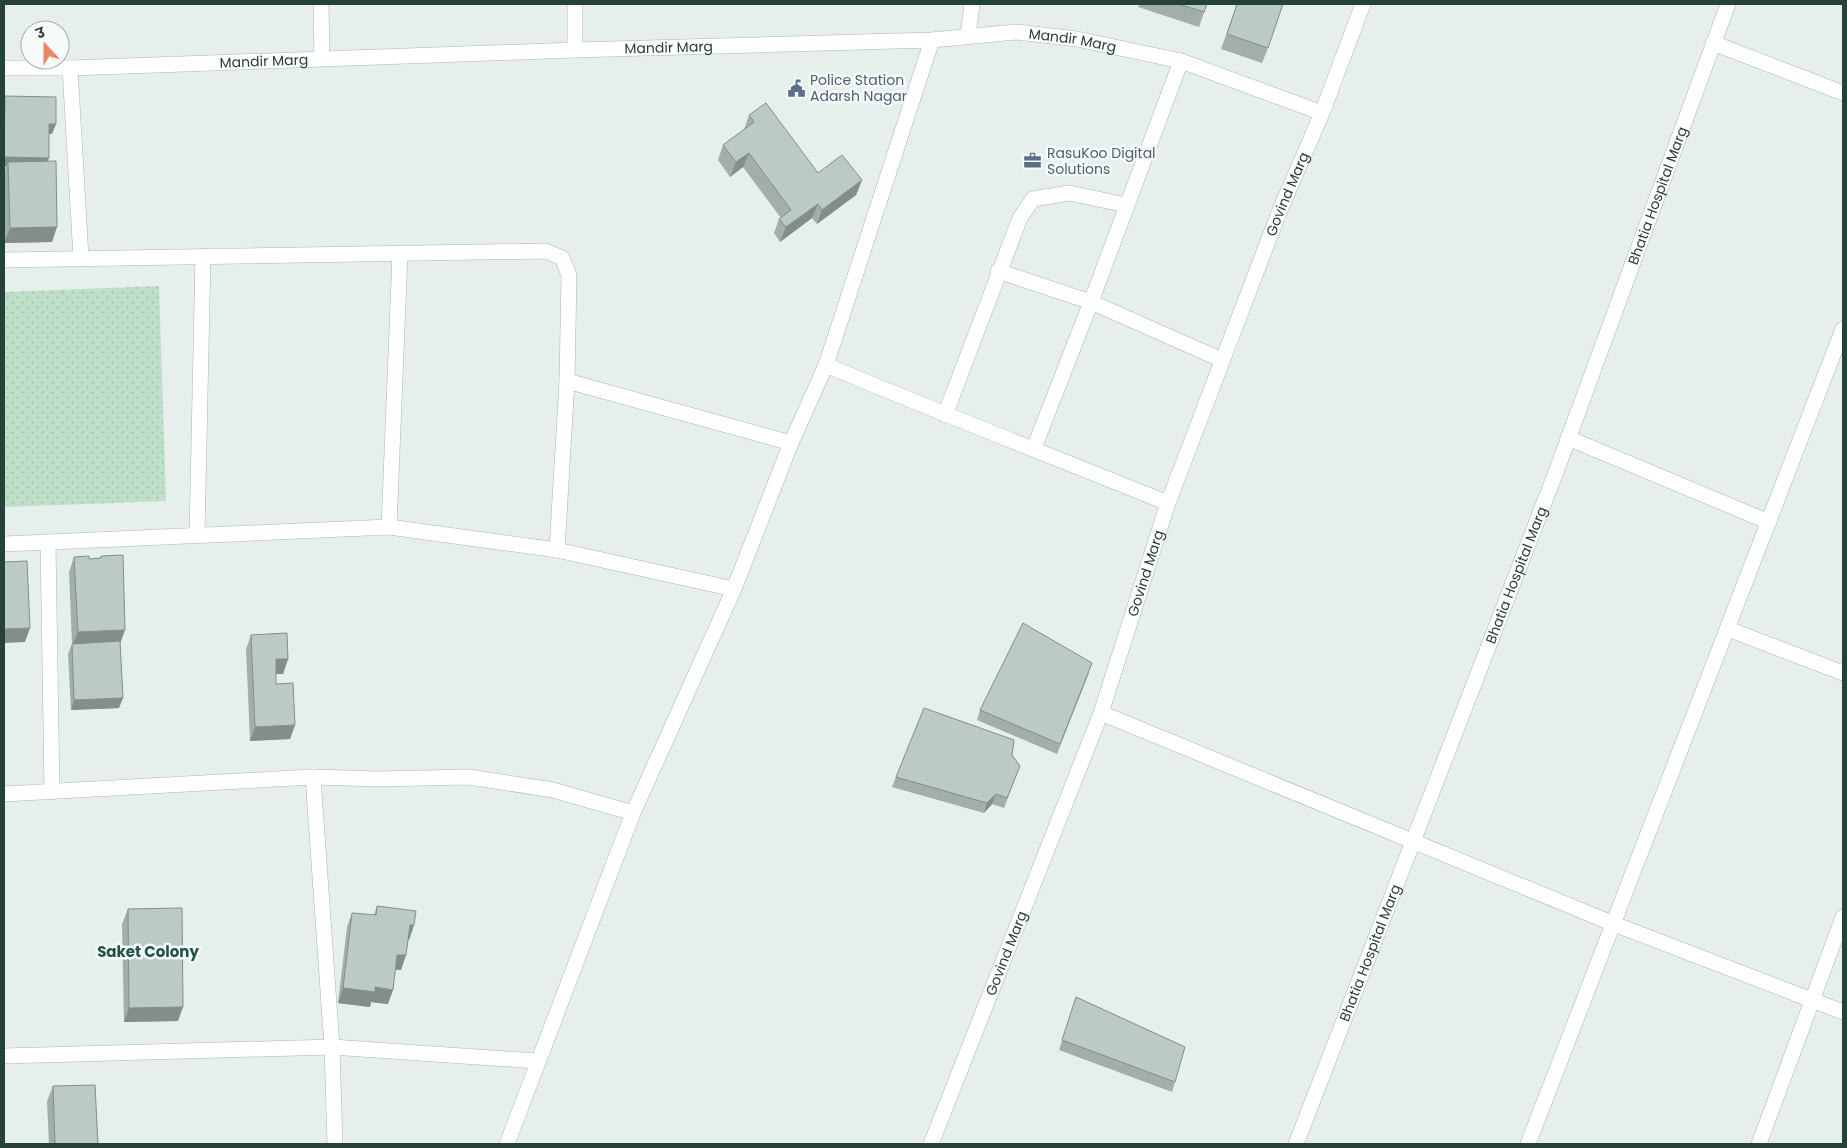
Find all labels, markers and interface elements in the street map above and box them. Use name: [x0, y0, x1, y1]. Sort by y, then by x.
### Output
north arrow: [20, 20, 70, 70]
text: उ: [32, 22, 49, 44]
street label: Mandir Marg: [1028, 24, 1118, 57]
street label: Mandir Marg: [624, 36, 713, 59]
street label: Mandir Marg: [219, 50, 309, 73]
place label: Police Station Adarsh Nagar: [810, 70, 907, 106]
public building icon: Police Station Adarsh Nagar: [786, 78, 806, 98]
street label: Bhatia Hospital Marg: [1623, 124, 1692, 267]
place label: RasuKoo Digital Solutions: [1047, 143, 1156, 179]
street label: Govind Marg: [1261, 149, 1314, 239]
office icon: RasuKoo Digital Solutions: [1023, 151, 1043, 171]
street label: Bhatia Hospital Marg: [1480, 504, 1552, 647]
street label: Govind Marg: [1122, 528, 1169, 619]
street label: Bhatia Hospital Marg: [1334, 881, 1406, 1024]
street label: Govind Marg: [980, 908, 1032, 999]
district label: Saket Colony: [97, 941, 199, 962]

